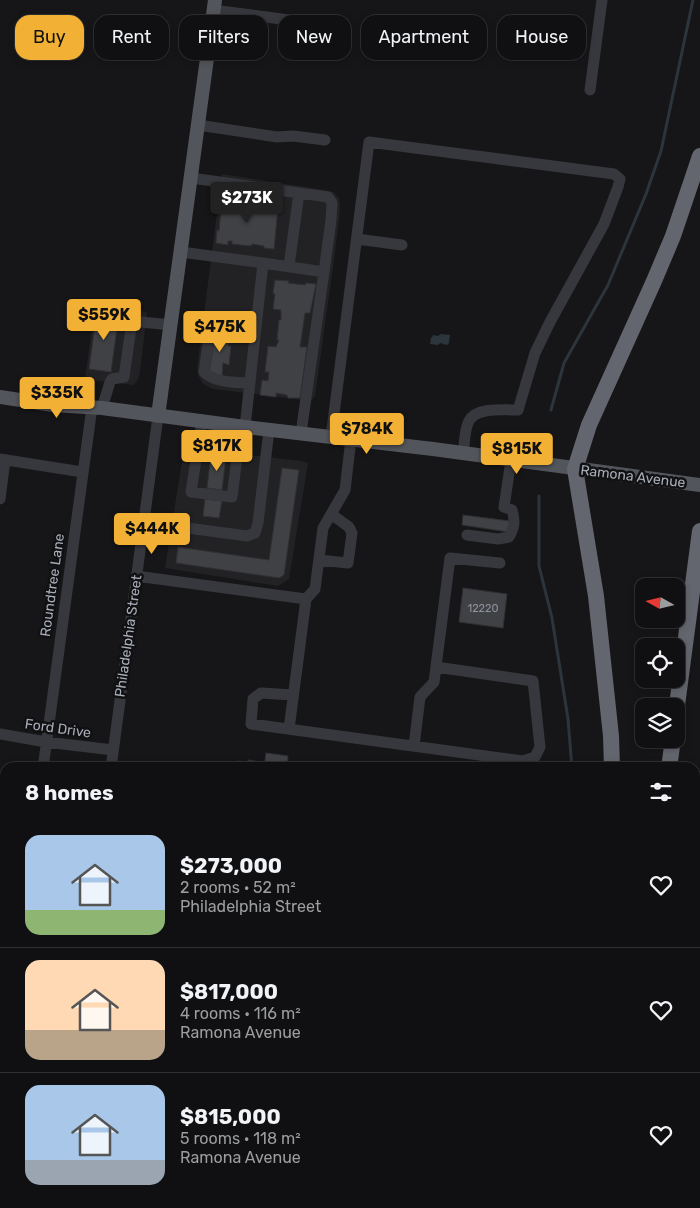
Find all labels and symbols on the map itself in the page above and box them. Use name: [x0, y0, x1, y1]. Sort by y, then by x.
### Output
pin: $273K: [212, 182, 282, 224]
pin: $559K: [69, 298, 139, 341]
pin: $475K: [185, 310, 255, 353]
pin: $335K: [22, 376, 92, 419]
pin: $784K: [332, 412, 402, 455]
pin: $817K: [182, 430, 252, 472]
pin: $815K: [482, 432, 552, 475]
street label: Ramona Avenue: [579, 462, 687, 491]
pin: $444K: [117, 512, 187, 555]
street label: Roundtree Lane: [37, 532, 68, 638]
street label: Philadelphia Street: [111, 573, 146, 698]
north arrow: [635, 578, 685, 628]
house number: 12220: [467, 602, 499, 615]
street label: Ford Drive: [24, 715, 92, 742]

